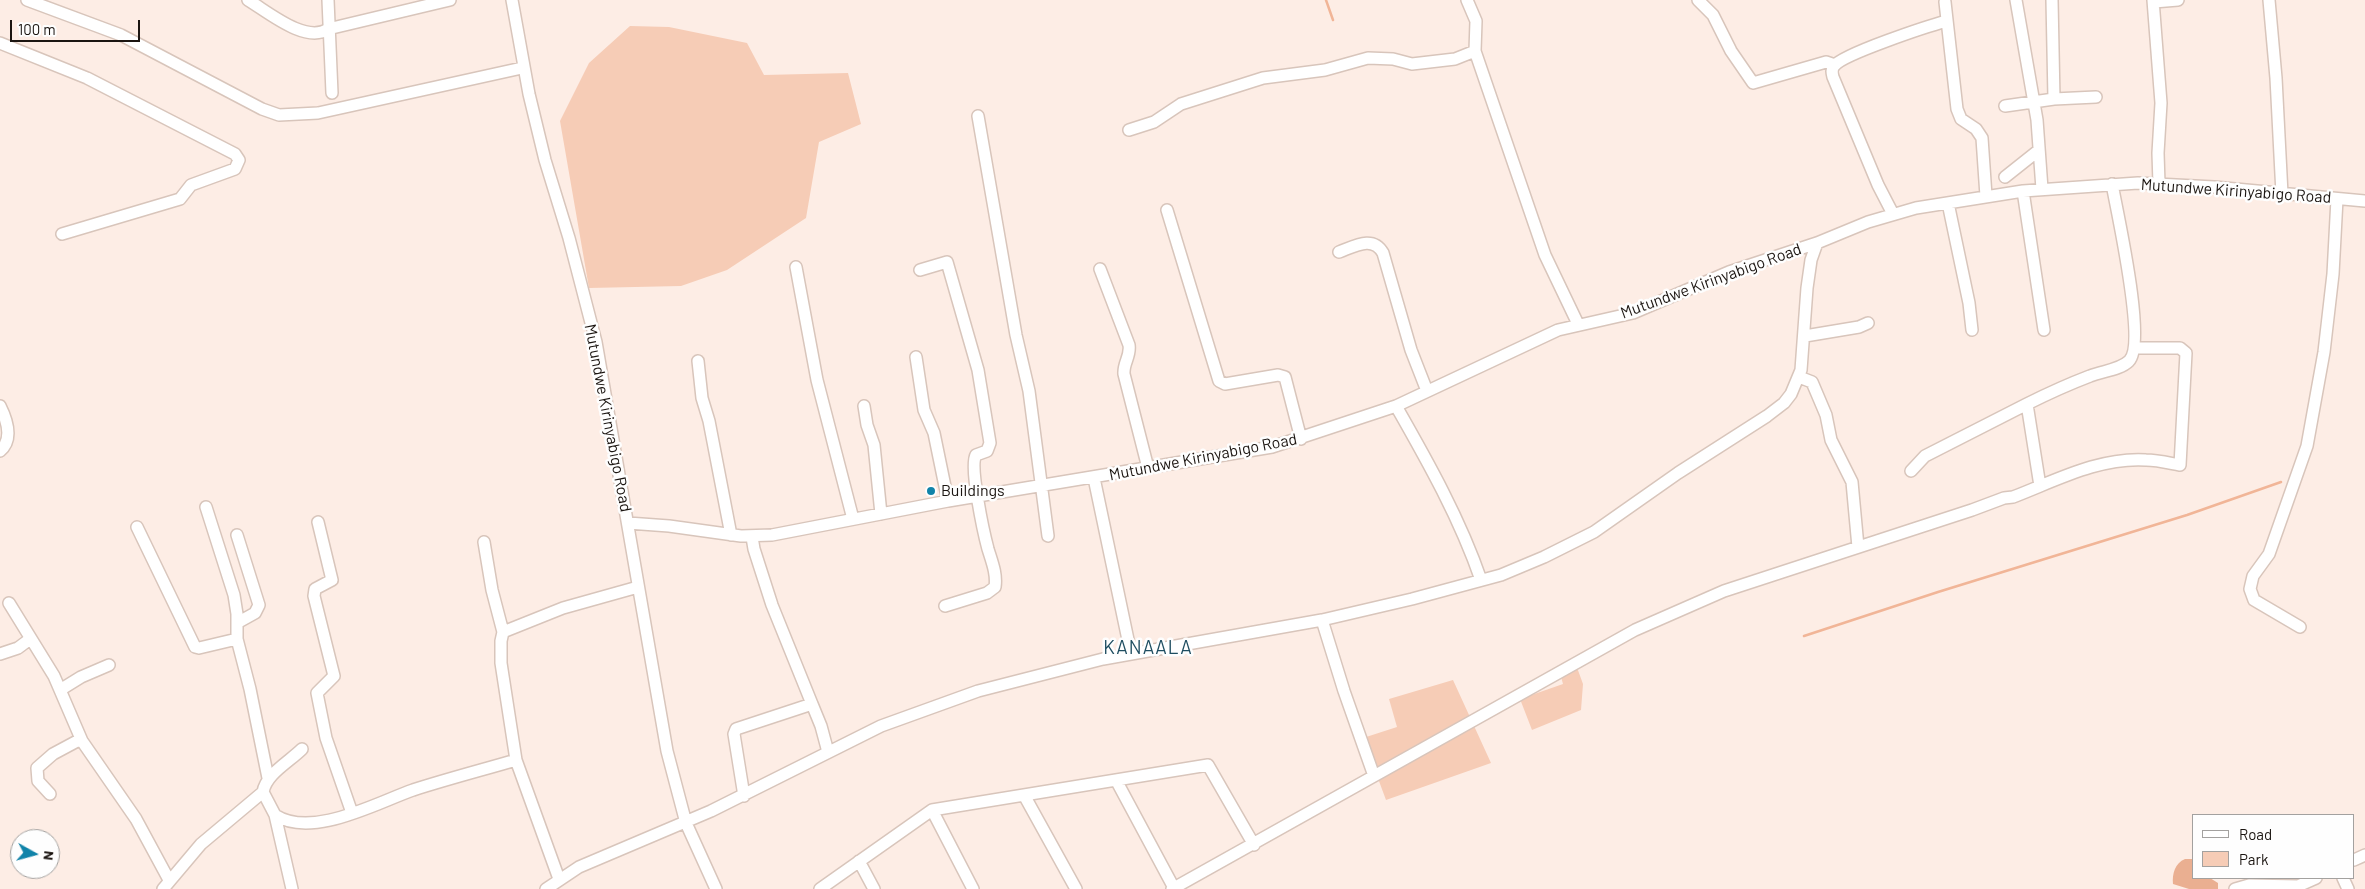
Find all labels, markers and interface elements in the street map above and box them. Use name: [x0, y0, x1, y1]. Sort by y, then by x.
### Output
scale bar: [12, 10, 142, 42]
text: 100 m: [18, 20, 56, 38]
street label: Mutundwe Kirinyabigo Road: [2140, 175, 2332, 207]
street label: Mutundwe Kirinyabigo Road: [1618, 239, 1804, 323]
street label: Mutundwe Kirinyabigo Road: [580, 322, 636, 514]
street label: Mutundwe Kirinyabigo Road: [1107, 429, 1299, 485]
place label: Buildings: [941, 481, 1005, 501]
marker: Buildings: [925, 485, 937, 497]
district label: KANAALA: [1102, 637, 1194, 659]
legend: [2192, 814, 2355, 879]
text: Road: [2239, 825, 2272, 843]
north arrow: [10, 829, 60, 879]
text: N: [40, 850, 58, 861]
text: Park: [2239, 850, 2268, 868]

